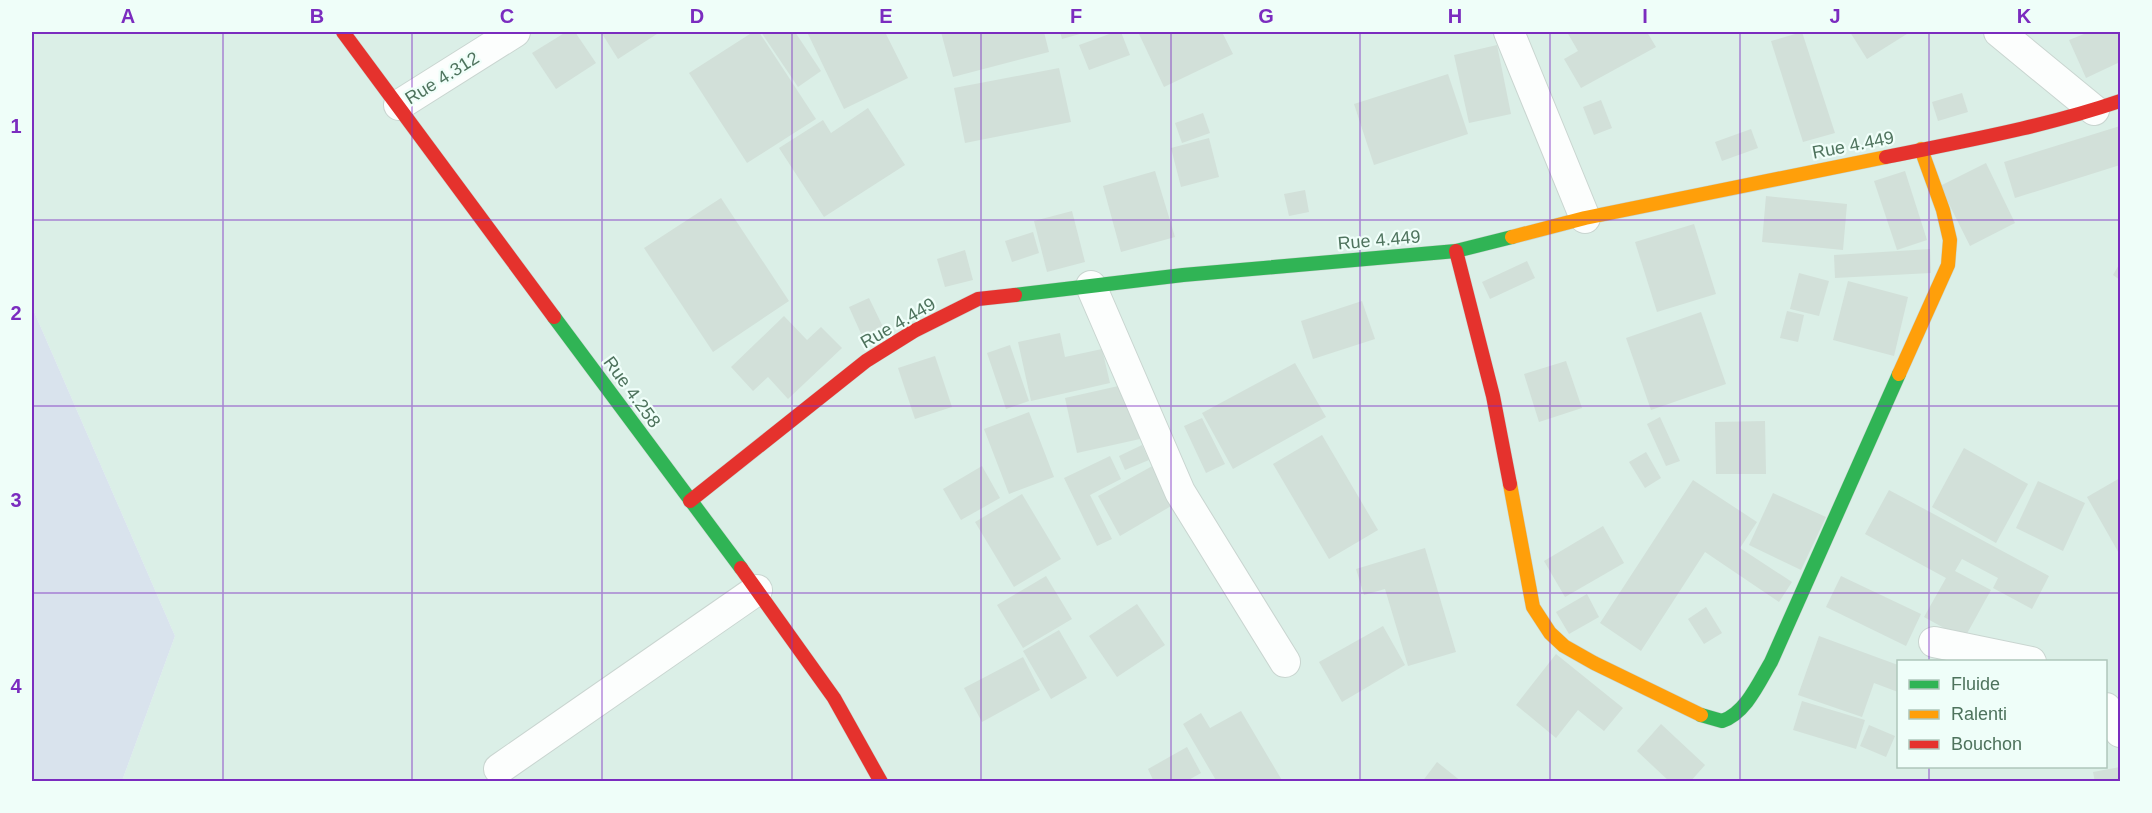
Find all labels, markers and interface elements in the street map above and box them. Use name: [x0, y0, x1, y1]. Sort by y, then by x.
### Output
text: A: [121, 5, 135, 27]
text: B: [310, 5, 324, 27]
text: C: [500, 5, 514, 27]
text: D: [690, 5, 704, 27]
text: E: [879, 5, 893, 27]
text: F: [1070, 5, 1082, 27]
text: G: [1258, 5, 1274, 27]
text: H: [1448, 5, 1462, 27]
text: I: [1642, 5, 1648, 27]
text: J: [1829, 5, 1841, 27]
text: K: [2017, 5, 2032, 27]
street label: Rue 4.312: [401, 48, 483, 108]
text: 1: [10, 115, 22, 137]
street label: Rue 4.449: [1810, 127, 1896, 163]
street label: Rue 4.449: [1337, 226, 1421, 254]
street label: Rue 4.449: [857, 294, 939, 352]
text: 2: [10, 302, 22, 324]
street label: Rue 4.258: [599, 353, 665, 431]
text: 3: [10, 489, 22, 511]
legend: [1897, 660, 2107, 768]
text: Fluide: [1951, 674, 2000, 694]
text: 4: [10, 675, 22, 697]
text: Ralenti: [1951, 704, 2007, 724]
text: Bouchon: [1951, 734, 2022, 754]

